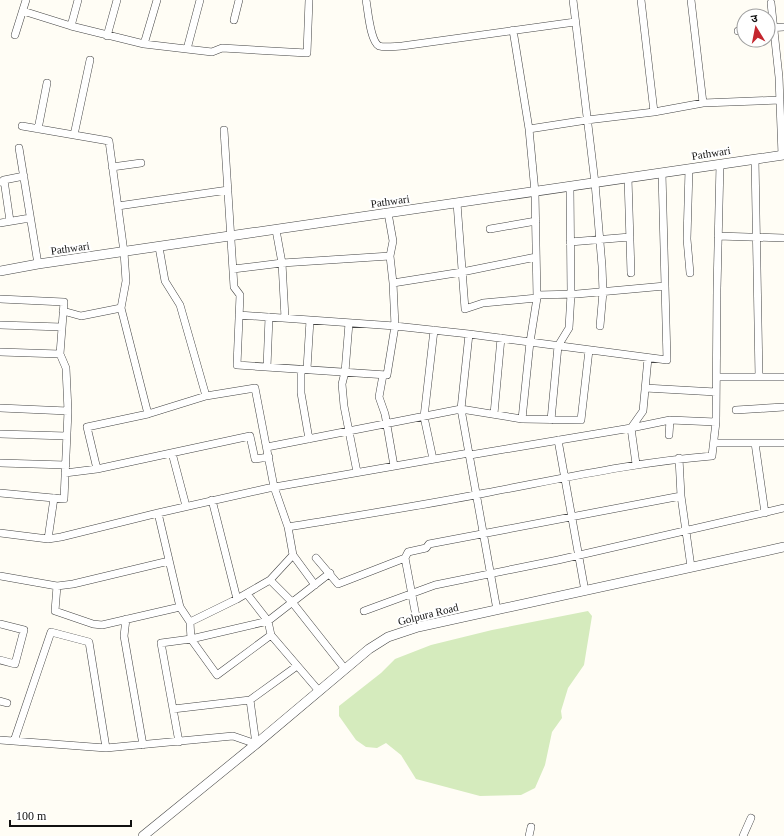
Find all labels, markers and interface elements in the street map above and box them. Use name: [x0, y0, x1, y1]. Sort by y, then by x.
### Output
north arrow: [736, 8, 776, 48]
text: उ: [750, 12, 759, 25]
street label: Pathwari: [691, 144, 731, 162]
street label: Pathwari: [370, 192, 410, 210]
street label: Pathwari: [50, 239, 90, 257]
street label: Golpura Road: [396, 601, 460, 627]
scale bar: [10, 802, 131, 828]
text: 100 m: [16, 809, 47, 823]

